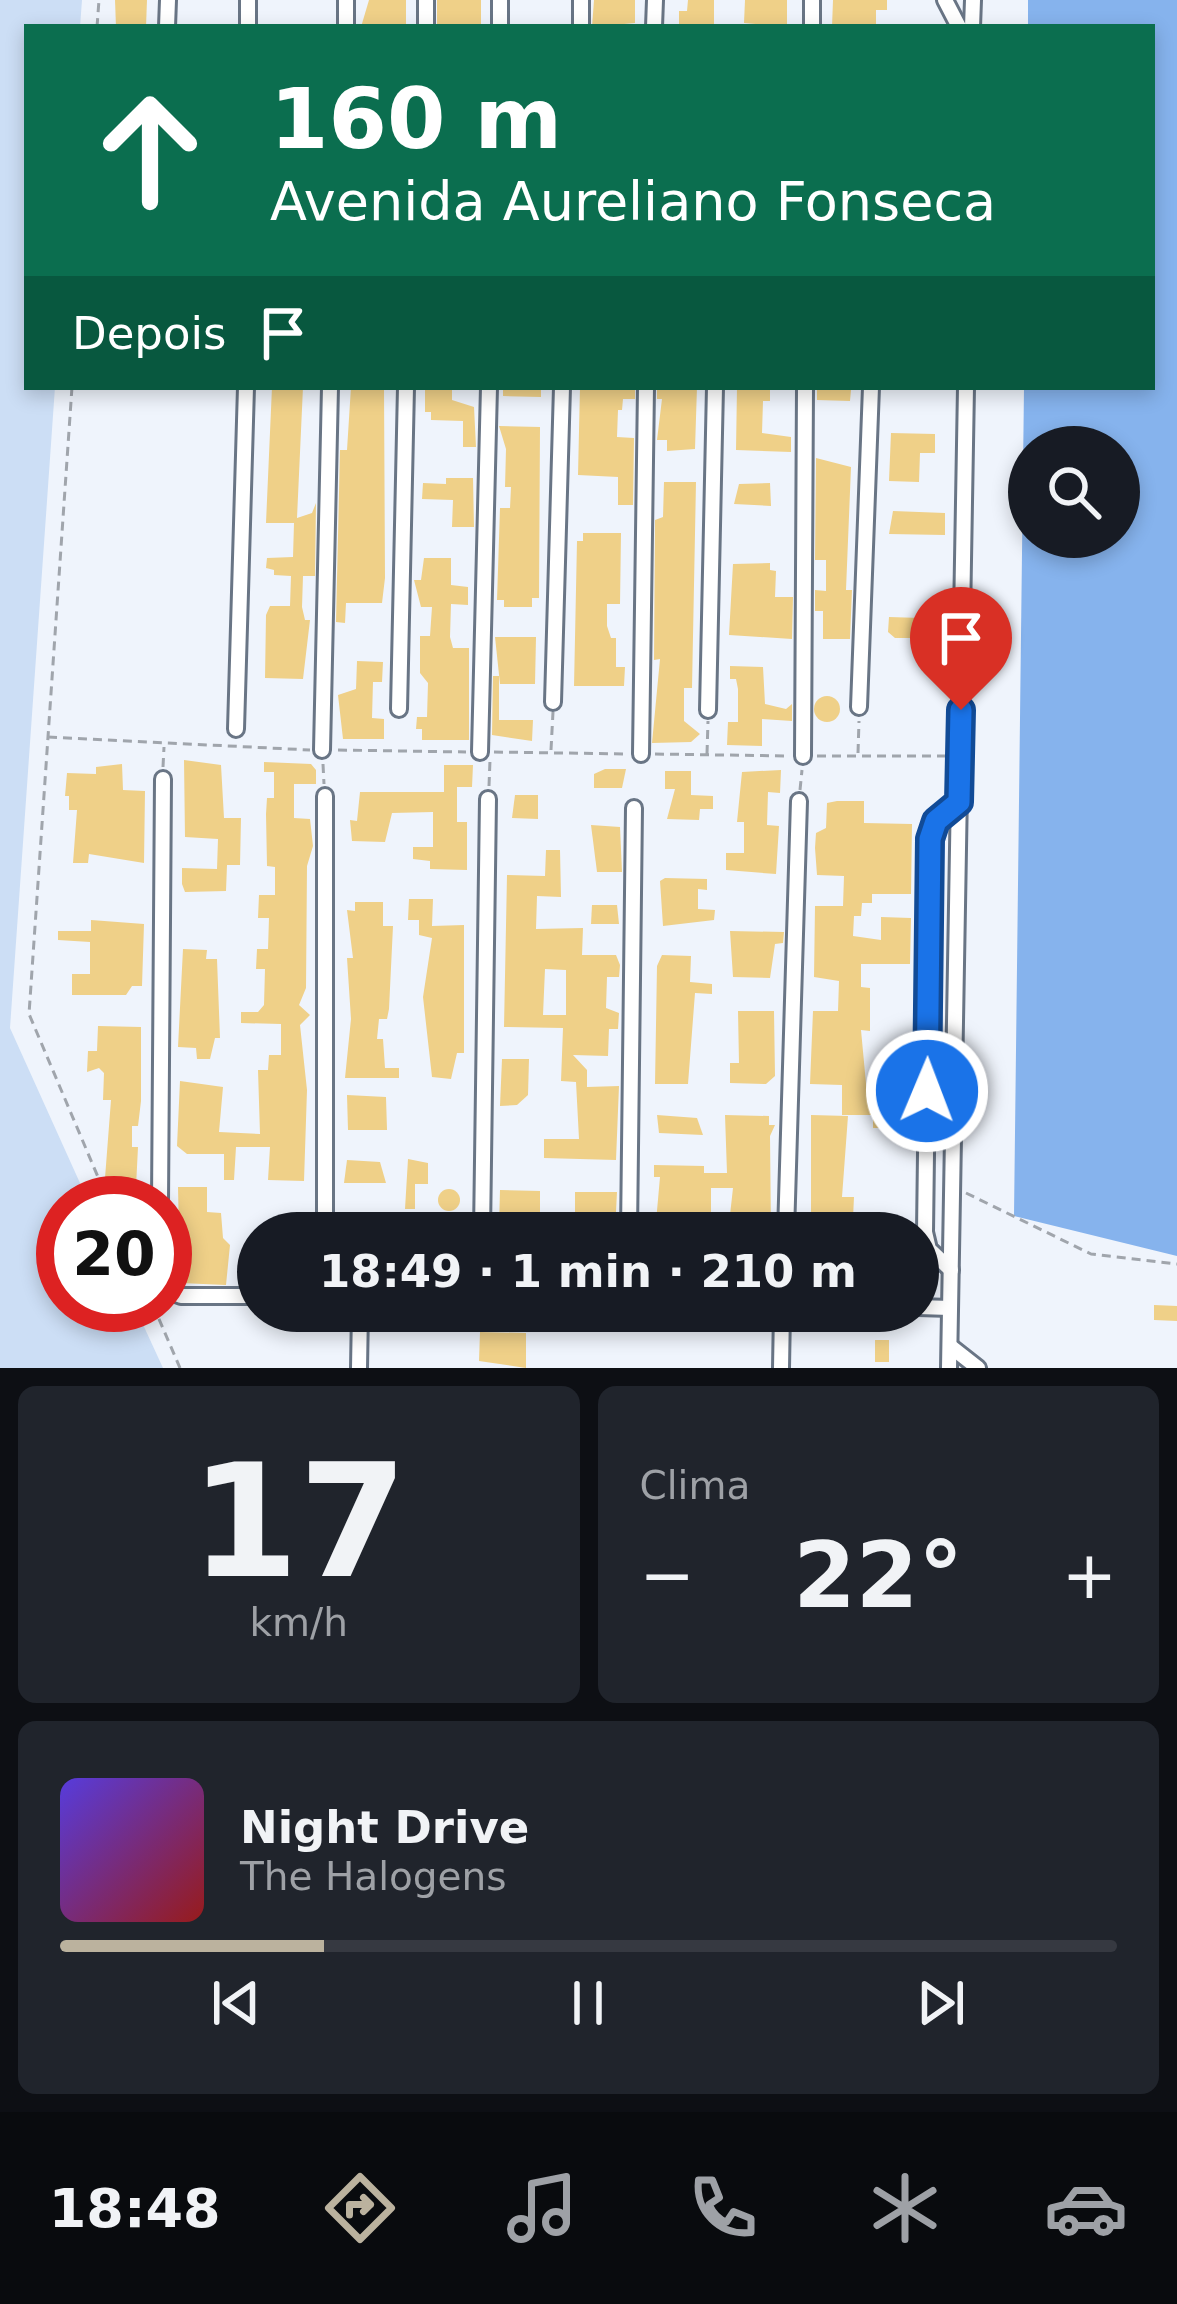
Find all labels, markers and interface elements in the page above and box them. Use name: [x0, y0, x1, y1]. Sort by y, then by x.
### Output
text: 160 m: [270, 70, 562, 168]
icon: ahead: [72, 72, 228, 228]
text: Avenida Aureliano Fonseca: [270, 170, 996, 233]
icon: arrive: [250, 300, 316, 366]
text: Depois: [72, 307, 226, 360]
map controls: [1008, 426, 1140, 558]
button: search: [1008, 426, 1140, 558]
pin: [910, 587, 1012, 710]
icon: arrive: [928, 605, 994, 671]
position arrow: [864, 1028, 990, 1154]
speed limit sign: 20: [36, 1176, 192, 1332]
text: 18:49 · 1 min · 210 m: [319, 1245, 857, 1298]
text: 17: [190, 1431, 407, 1613]
text: Clima: [640, 1463, 750, 1508]
text: 22°: [793, 1523, 963, 1628]
text: −: [640, 1537, 695, 1614]
text: +: [1062, 1537, 1117, 1614]
text: km/h: [250, 1600, 348, 1645]
text: Night Drive: [240, 1801, 529, 1854]
text: The Halogens: [240, 1854, 507, 1899]
icon: previous: [203, 1970, 269, 2036]
icon: pause: [555, 1970, 621, 2036]
icon: next: [908, 1970, 974, 2036]
icon: directions: [318, 2166, 402, 2250]
icon: music: [500, 2166, 584, 2250]
icon: phone: [681, 2166, 765, 2250]
icon: climate: [863, 2166, 947, 2250]
icon: car: [1044, 2166, 1128, 2250]
text: 18:48: [49, 2177, 221, 2240]

